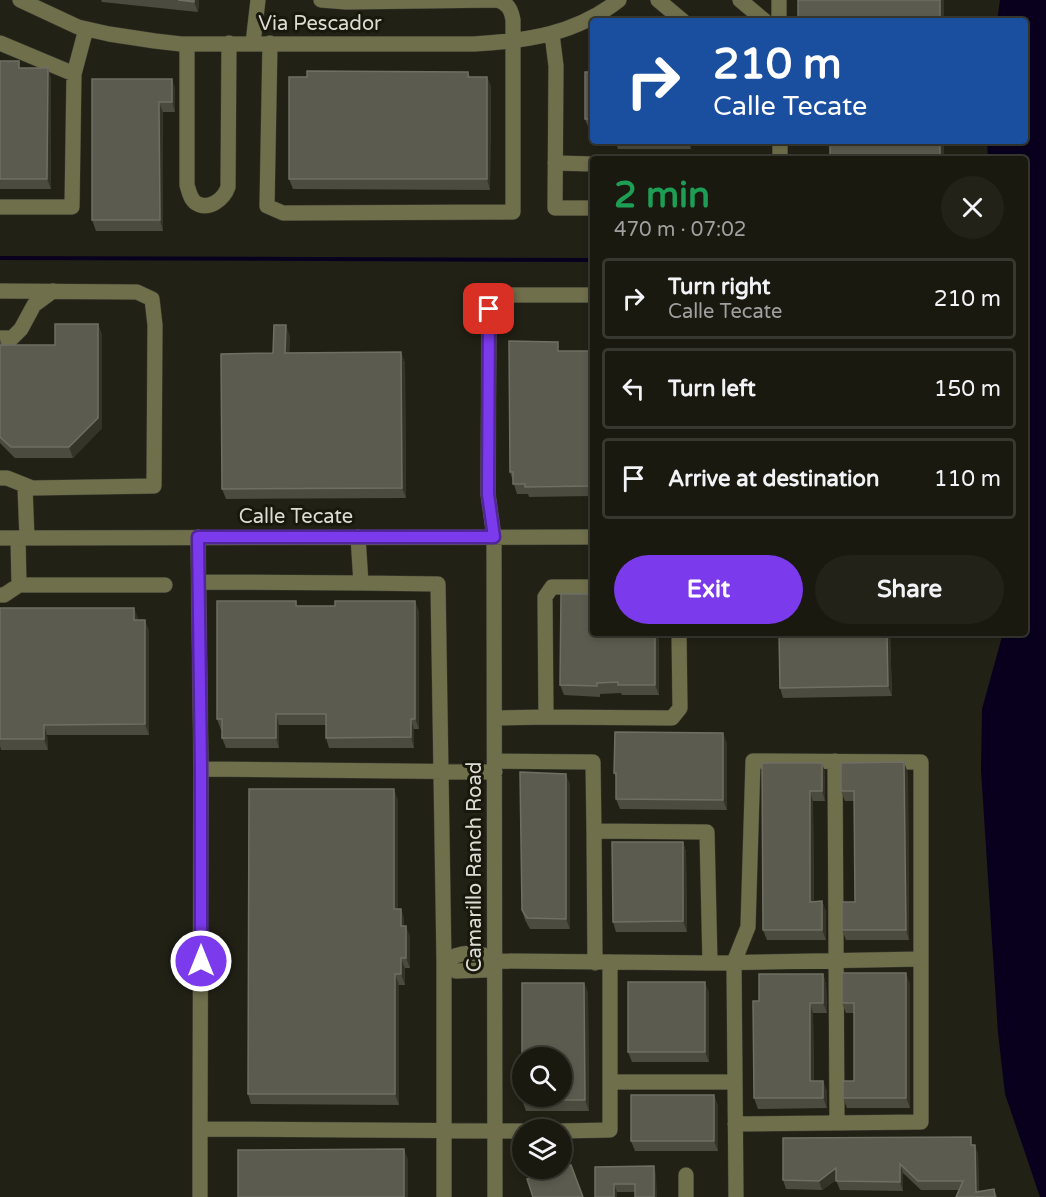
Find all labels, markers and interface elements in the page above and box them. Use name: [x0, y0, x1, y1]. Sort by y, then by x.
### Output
street label: Via Pescador: [258, 12, 382, 36]
text: 210 m: [713, 39, 842, 90]
icon: right: [614, 42, 692, 120]
text: Calle Tecate: [713, 90, 867, 123]
text: 2 min: [614, 174, 710, 217]
button: close: [941, 176, 1004, 239]
text: 470 m · 07:02: [614, 218, 746, 242]
text: Turn right: [668, 274, 770, 300]
icon: right: [617, 282, 650, 315]
pin: [463, 283, 514, 334]
text: 210 m: [934, 286, 1001, 312]
icon: arrive: [472, 292, 505, 325]
text: Calle Tecate: [668, 300, 782, 324]
icon: left: [617, 372, 650, 405]
text: Turn left: [668, 376, 756, 402]
text: 150 m: [934, 376, 1001, 402]
icon: arrive: [617, 462, 650, 495]
text: Arrive at destination: [668, 466, 879, 492]
text: 110 m: [934, 466, 1001, 492]
street label: Calle Tecate: [239, 505, 353, 529]
button: Exit: [614, 555, 803, 624]
button: Share: [815, 555, 1004, 624]
street label: Camarillo Ranch Road: [463, 762, 487, 972]
position arrow: [169, 929, 233, 993]
map controls: [512, 1047, 572, 1179]
button: search: [512, 1047, 572, 1107]
button: layers: [512, 1119, 572, 1179]

